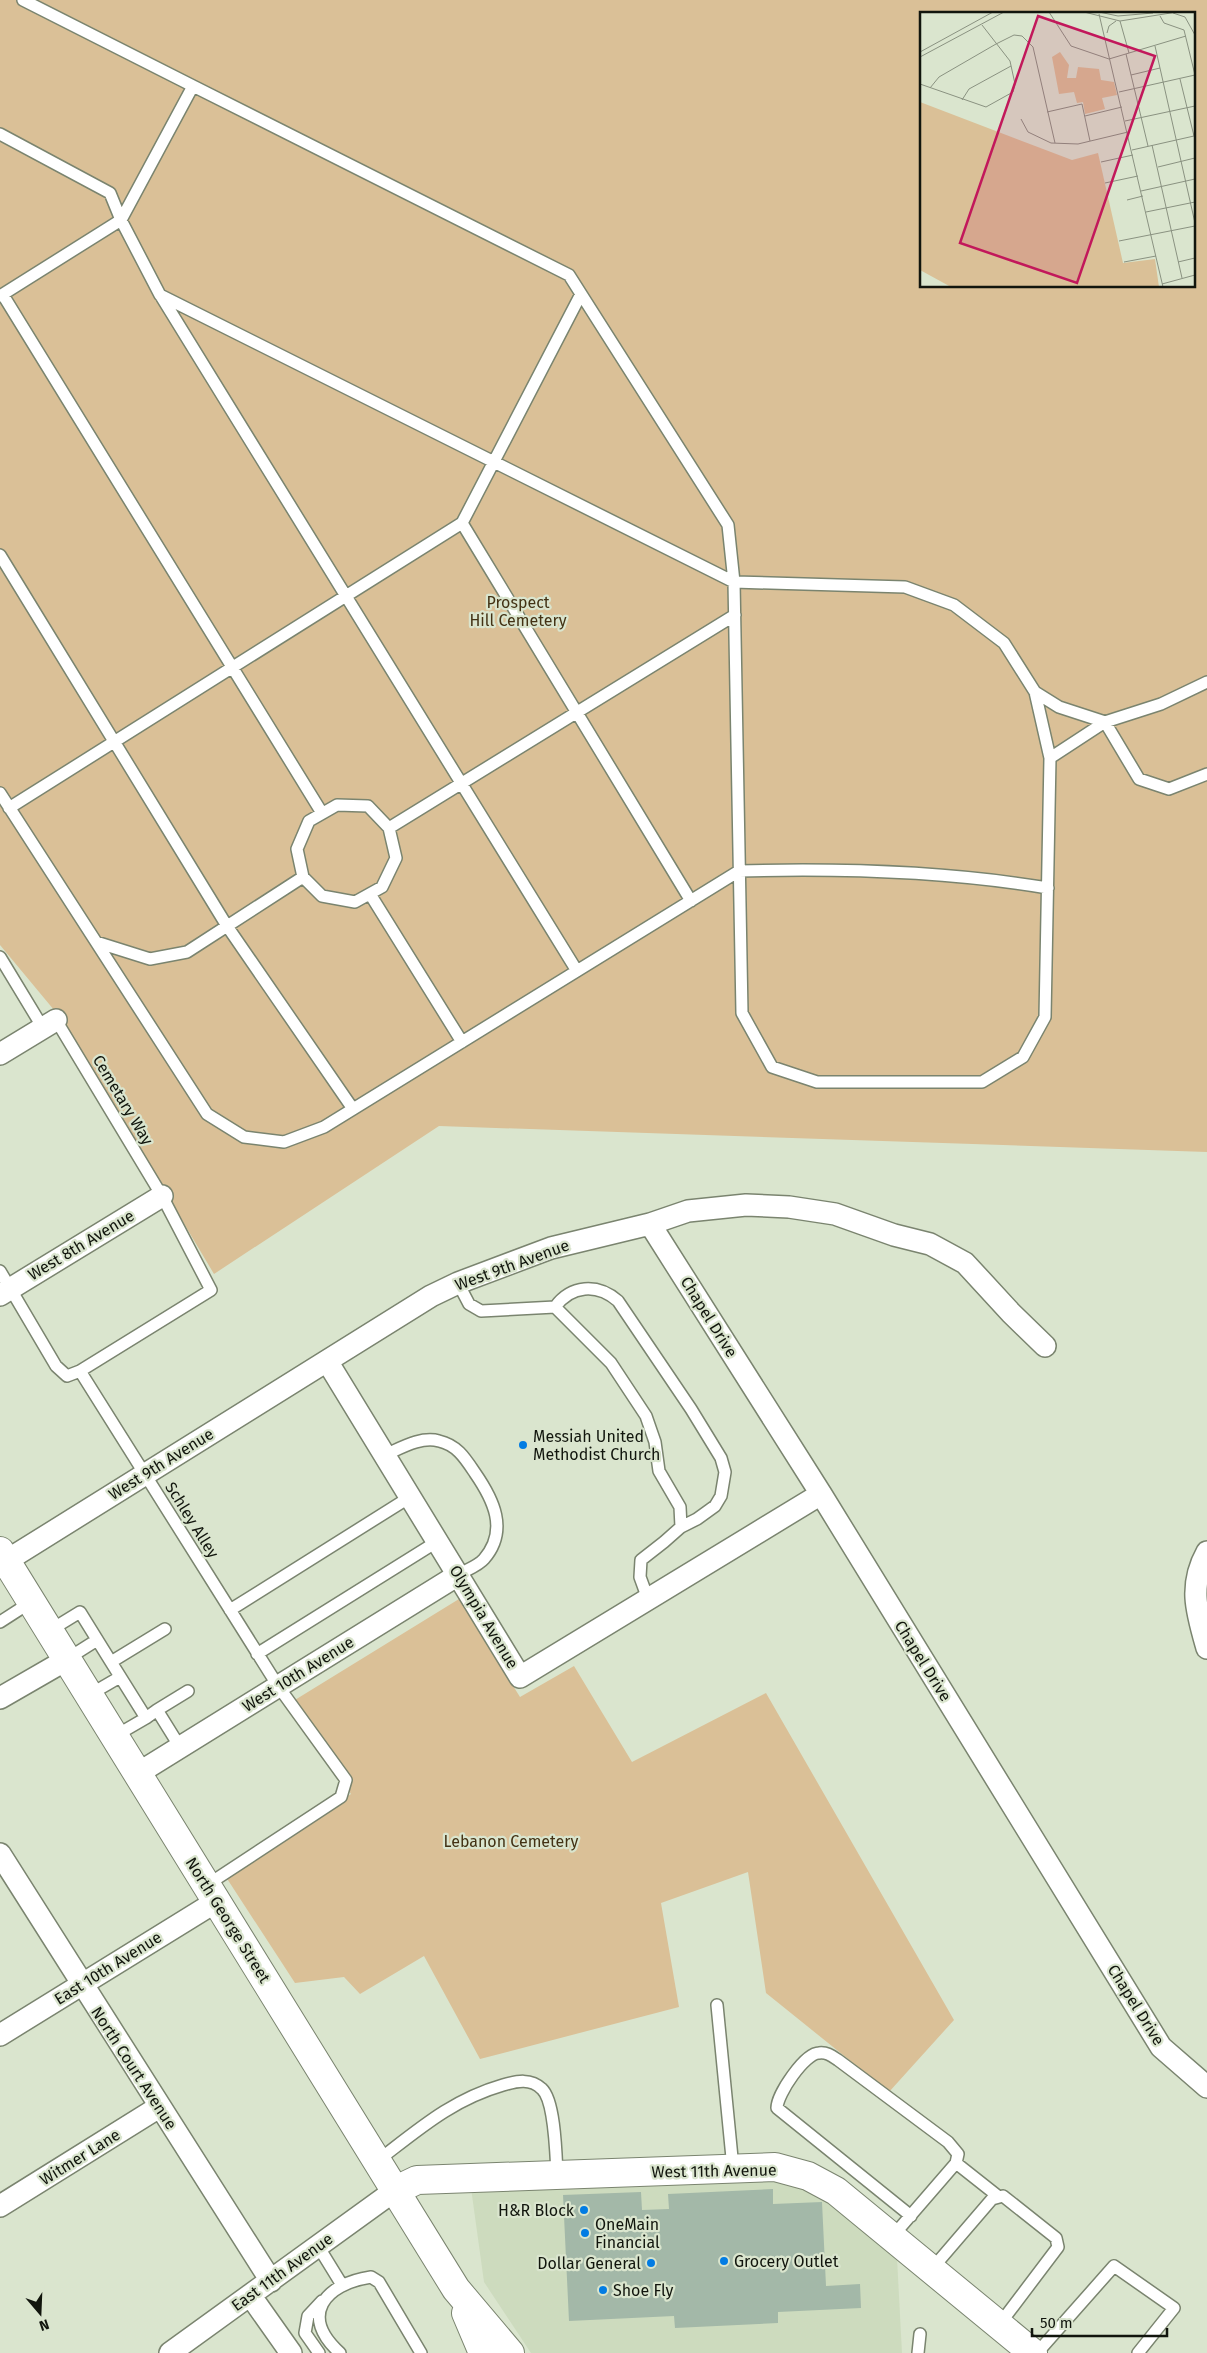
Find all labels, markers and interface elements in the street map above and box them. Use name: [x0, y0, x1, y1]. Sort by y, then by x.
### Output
inset map: [920, 12, 1194, 288]
park label: Prospect Hill Cemetery: [469, 593, 567, 630]
street label: Cemetary Way: [89, 1052, 157, 1149]
street label: West 8th Avenue: [24, 1206, 138, 1284]
street label: West 9th Avenue: [452, 1236, 572, 1294]
street label: Chapel Drive: [677, 1273, 741, 1361]
street label: West 9th Avenue: [105, 1424, 217, 1504]
place label: Messiah United Methodist Church: [533, 1427, 660, 1464]
marker: Messiah United Methodist Church: [517, 1439, 529, 1451]
street label: Schley Alley: [161, 1478, 223, 1562]
street label: Olympia Avenue: [446, 1562, 522, 1672]
street label: Chapel Drive: [891, 1617, 955, 1705]
street label: West 10th Avenue: [239, 1632, 357, 1716]
park label: Lebanon Cemetery: [444, 1832, 579, 1851]
street label: North George Street: [182, 1854, 274, 1986]
street label: East 10th Avenue: [51, 1927, 165, 2009]
street label: Chapel Drive: [1104, 1961, 1168, 2049]
street label: North Court Avenue: [87, 2003, 181, 2133]
street label: Witmer Lane: [36, 2125, 124, 2189]
street label: West 11th Avenue: [651, 2160, 777, 2182]
place label: H&R Block: [498, 2201, 575, 2220]
marker: H&R Block: [578, 2204, 590, 2216]
place label: OneMain Financial: [595, 2215, 660, 2252]
marker: OneMain Financial: [579, 2227, 591, 2239]
street label: East 11th Avenue: [228, 2229, 336, 2315]
place label: Grocery Outlet: [734, 2252, 839, 2271]
place label: Dollar General: [537, 2254, 641, 2273]
marker: Grocery Outlet: [718, 2255, 730, 2267]
marker: Dollar General: [645, 2257, 657, 2269]
place label: Shoe Fly: [613, 2281, 674, 2300]
marker: Shoe Fly: [597, 2284, 609, 2296]
north arrow: [15, 2288, 65, 2338]
scale bar: [1032, 2306, 1167, 2338]
text: 50 m: [1040, 2314, 1073, 2332]
text: N: [37, 2315, 51, 2334]

